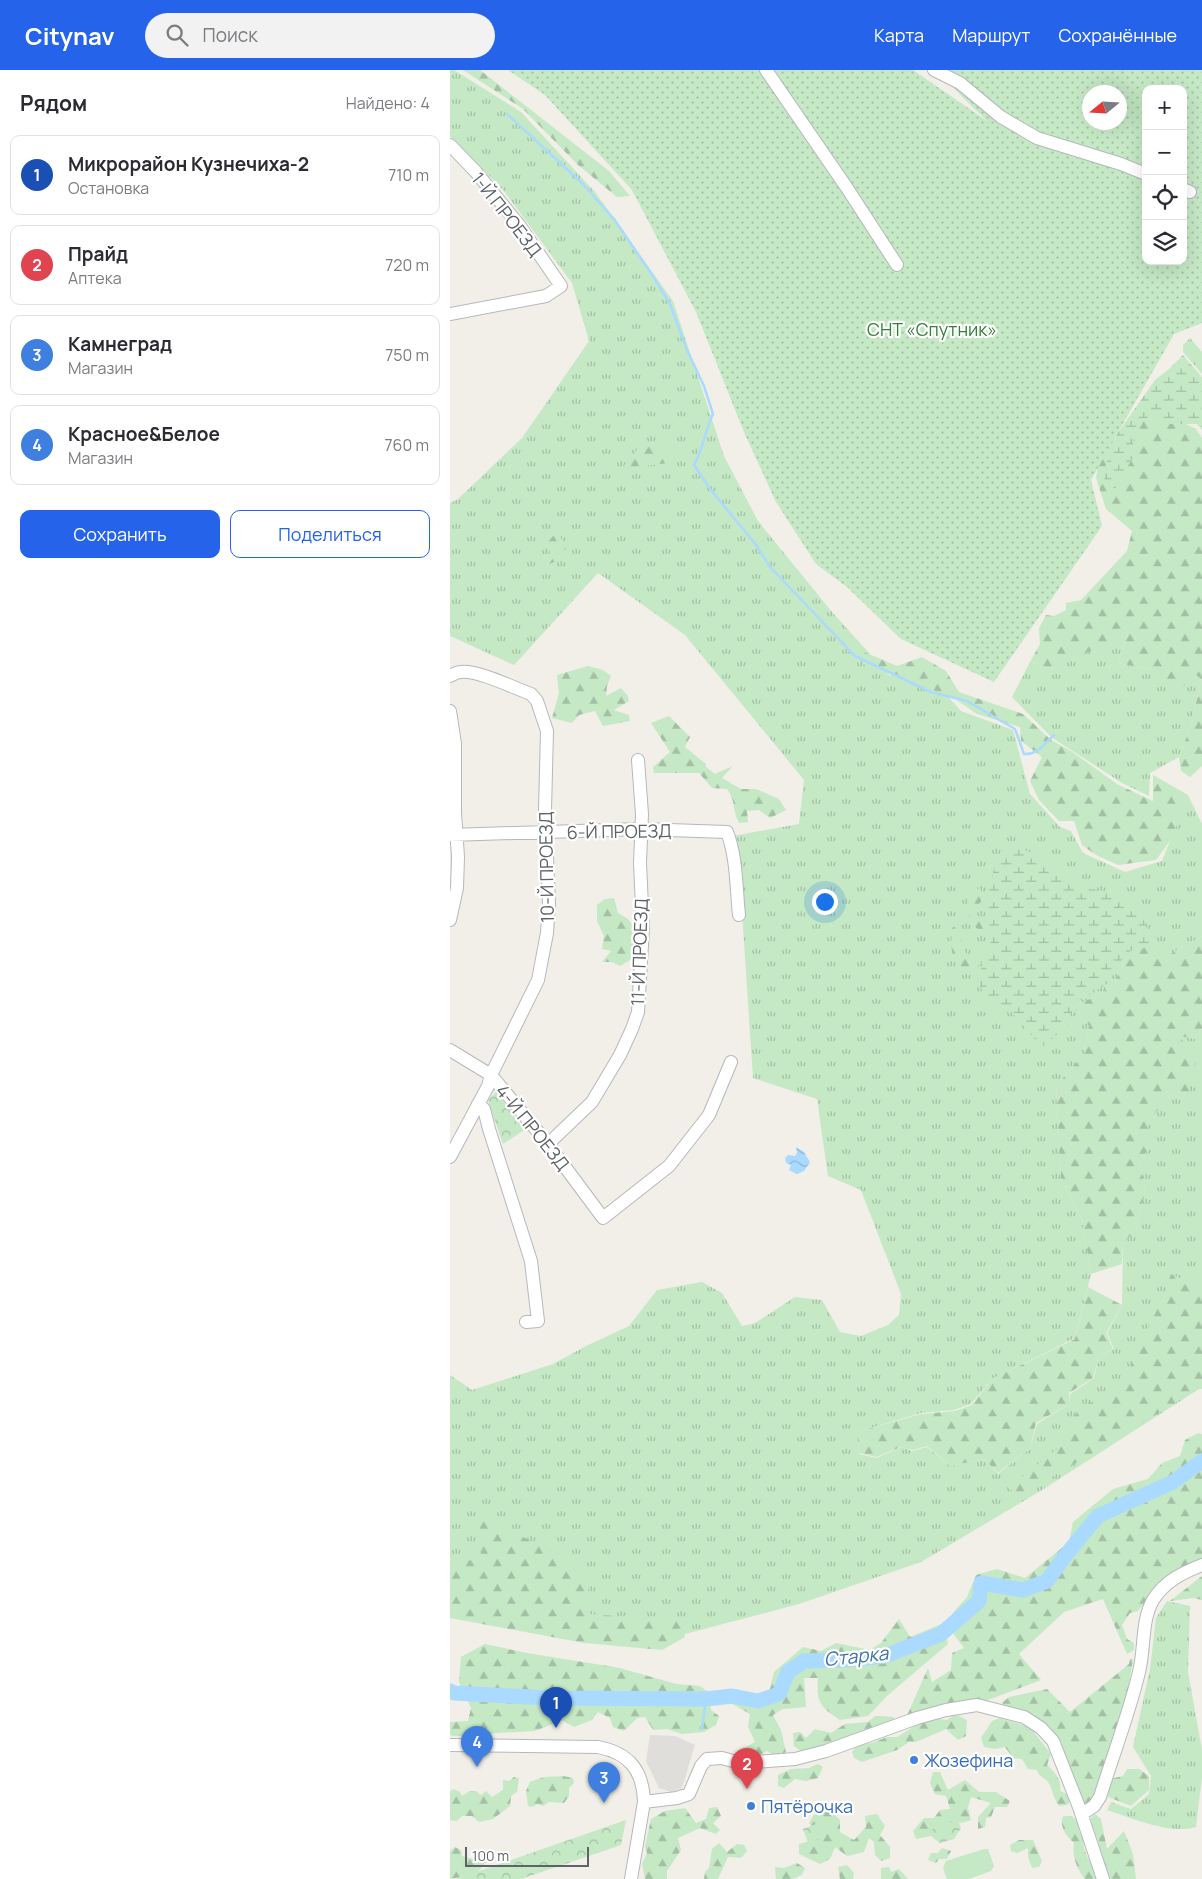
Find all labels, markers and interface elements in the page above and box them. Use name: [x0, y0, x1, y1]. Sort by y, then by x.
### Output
search box: [145, 13, 495, 58]
text: Citynav: [25, 19, 115, 52]
icon: search: [163, 21, 191, 49]
text: Поиск: [203, 22, 258, 48]
text: Карта: [874, 23, 924, 47]
text: Маршрут: [952, 23, 1030, 47]
text: Сохранённые: [1058, 23, 1177, 47]
north arrow: [1082, 85, 1127, 130]
map controls: [1142, 85, 1187, 265]
button: +: [1142, 85, 1187, 130]
text: Рядом: [20, 89, 87, 117]
text: Найдено: 4: [346, 92, 430, 114]
button: −: [1142, 130, 1187, 175]
text: Микрорайон Кузнечиха-2: [68, 151, 309, 177]
text: 1: [33, 164, 41, 186]
text: 710 m: [388, 164, 429, 186]
street label: 1-Й ПРОЕЗД: [467, 167, 547, 261]
button: locate: [1142, 175, 1187, 220]
text: Остановка: [68, 177, 149, 199]
button: layers: [1142, 220, 1187, 265]
text: Прайд: [68, 241, 128, 267]
text: 2: [32, 254, 42, 276]
text: 720 m: [385, 254, 429, 276]
text: Аптека: [68, 267, 122, 289]
park label: СНТ «Спутник»: [867, 317, 997, 341]
text: Камнеград: [68, 331, 172, 357]
text: 3: [32, 344, 42, 366]
text: 750 m: [385, 344, 429, 366]
text: Магазин: [68, 357, 133, 379]
text: Красное&Белое: [68, 421, 220, 447]
text: 4: [32, 434, 42, 456]
text: 760 m: [385, 434, 429, 456]
text: Магазин: [68, 447, 133, 469]
button: Сохранить: [20, 510, 220, 558]
button: Поделиться: [230, 510, 430, 558]
street label: 10-Й ПРОЕЗД: [533, 811, 559, 923]
street label: 6-Й ПРОЕЗД: [566, 818, 672, 844]
your location: [812, 889, 838, 915]
street label: 11-Й ПРОЕЗД: [625, 898, 653, 1006]
street label: 4-Й ПРОЕЗД: [491, 1079, 575, 1175]
water label: Старка: [823, 1640, 891, 1672]
pin: 1: [540, 1687, 572, 1728]
pin: 4: [461, 1726, 493, 1767]
pin: 2: [731, 1748, 763, 1789]
place label: Жозефина: [924, 1748, 1013, 1772]
marker: Жозефина: [908, 1754, 920, 1766]
pin: 3: [588, 1762, 620, 1803]
place label: Пятёрочка: [761, 1794, 853, 1818]
marker: Пятёрочка: [745, 1800, 757, 1812]
scale bar: [465, 1844, 589, 1867]
text: 100 m: [472, 1846, 509, 1865]

